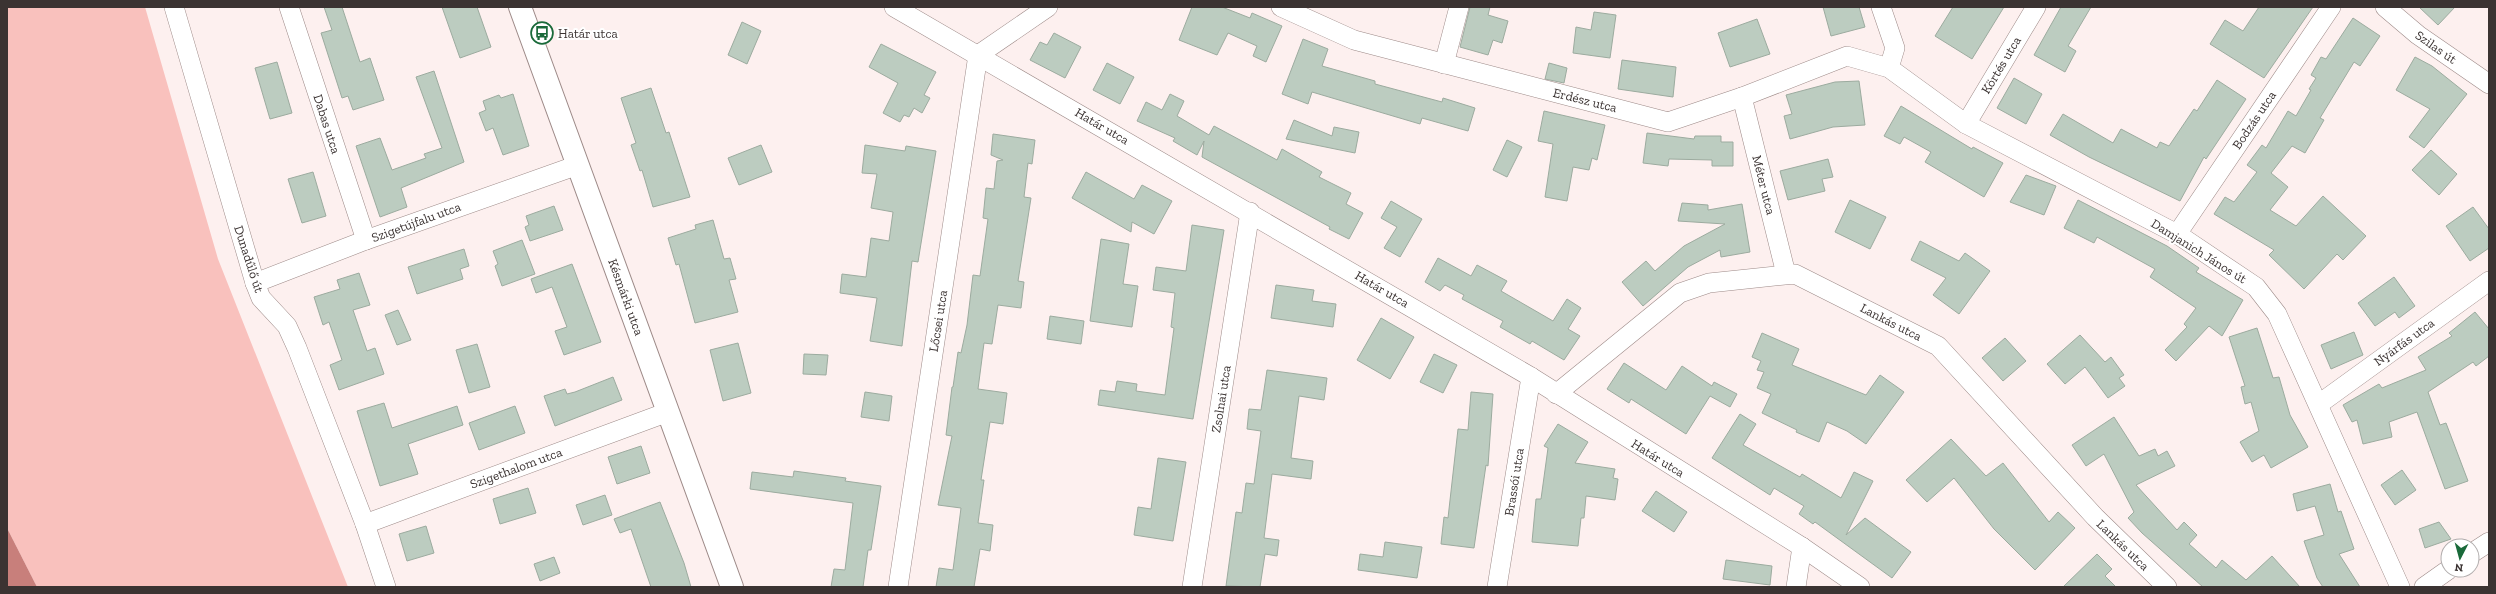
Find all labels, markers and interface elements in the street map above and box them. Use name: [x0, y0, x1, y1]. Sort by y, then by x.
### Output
bus stop icon: Határ utca: [529, 20, 555, 46]
place label: Határ utca: [558, 26, 618, 41]
street label: Szilas út: [2412, 27, 2460, 67]
street label: Körtés utca: [1978, 33, 2024, 96]
street label: Erdész utca: [1551, 85, 1619, 115]
street label: Bodzás utca: [2229, 87, 2279, 152]
street label: Dabas utca: [310, 92, 344, 156]
street label: Határ utca: [1072, 105, 1132, 148]
street label: Méter utca: [1749, 154, 1779, 217]
street label: Szigetújfalu utca: [369, 199, 464, 246]
street label: Damjanich János út: [2148, 216, 2250, 287]
street label: Dunadűlő út: [231, 223, 267, 295]
street label: Késmárki utca: [605, 257, 647, 338]
street label: Határ utca: [1352, 268, 1412, 311]
street label: Lőcsei utca: [926, 288, 950, 353]
street label: Lankás utca: [1858, 300, 1925, 344]
street label: Nyárfás utca: [2371, 315, 2438, 369]
street label: Zsolnai utca: [1208, 364, 1234, 434]
street label: Határ utca: [1629, 436, 1688, 481]
street label: Szigethalom utca: [468, 444, 565, 492]
street label: Brassói utca: [1501, 446, 1527, 517]
street label: Lankás utca: [2094, 516, 2153, 574]
north arrow: [2440, 538, 2480, 578]
text: N: [2454, 560, 2464, 574]

